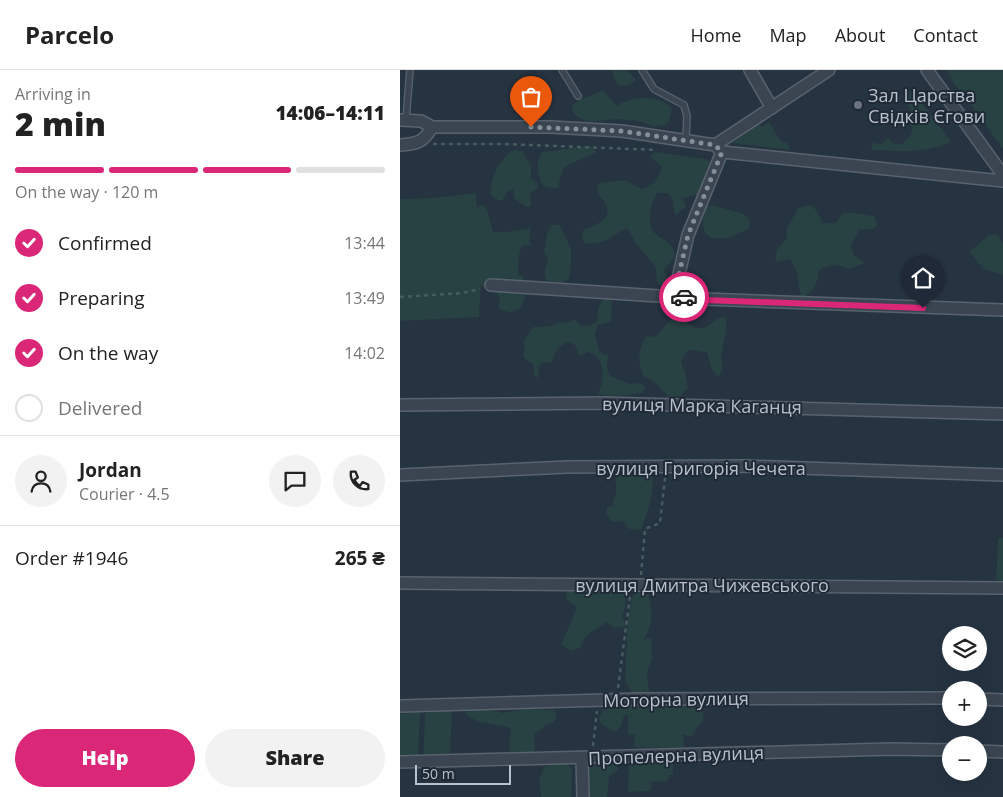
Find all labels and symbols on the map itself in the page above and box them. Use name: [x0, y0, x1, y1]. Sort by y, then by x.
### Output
pin: [510, 76, 552, 127]
place label: Зал Царства Свідків Єгови: [868, 83, 985, 128]
marker: Зал Царства Свідків Єгови: [852, 99, 864, 111]
pin: [902, 257, 944, 308]
courier: [659, 272, 709, 322]
street label: вулиця Марка Каганця: [602, 391, 802, 419]
street label: вулиця Григорія Чечета: [596, 456, 806, 480]
street label: вулиця Дмитра Чижевського: [575, 573, 829, 597]
street label: Моторна вулиця: [603, 686, 749, 712]
street label: Пропелерна вулиця: [588, 740, 764, 770]
scale bar: [415, 762, 511, 785]

